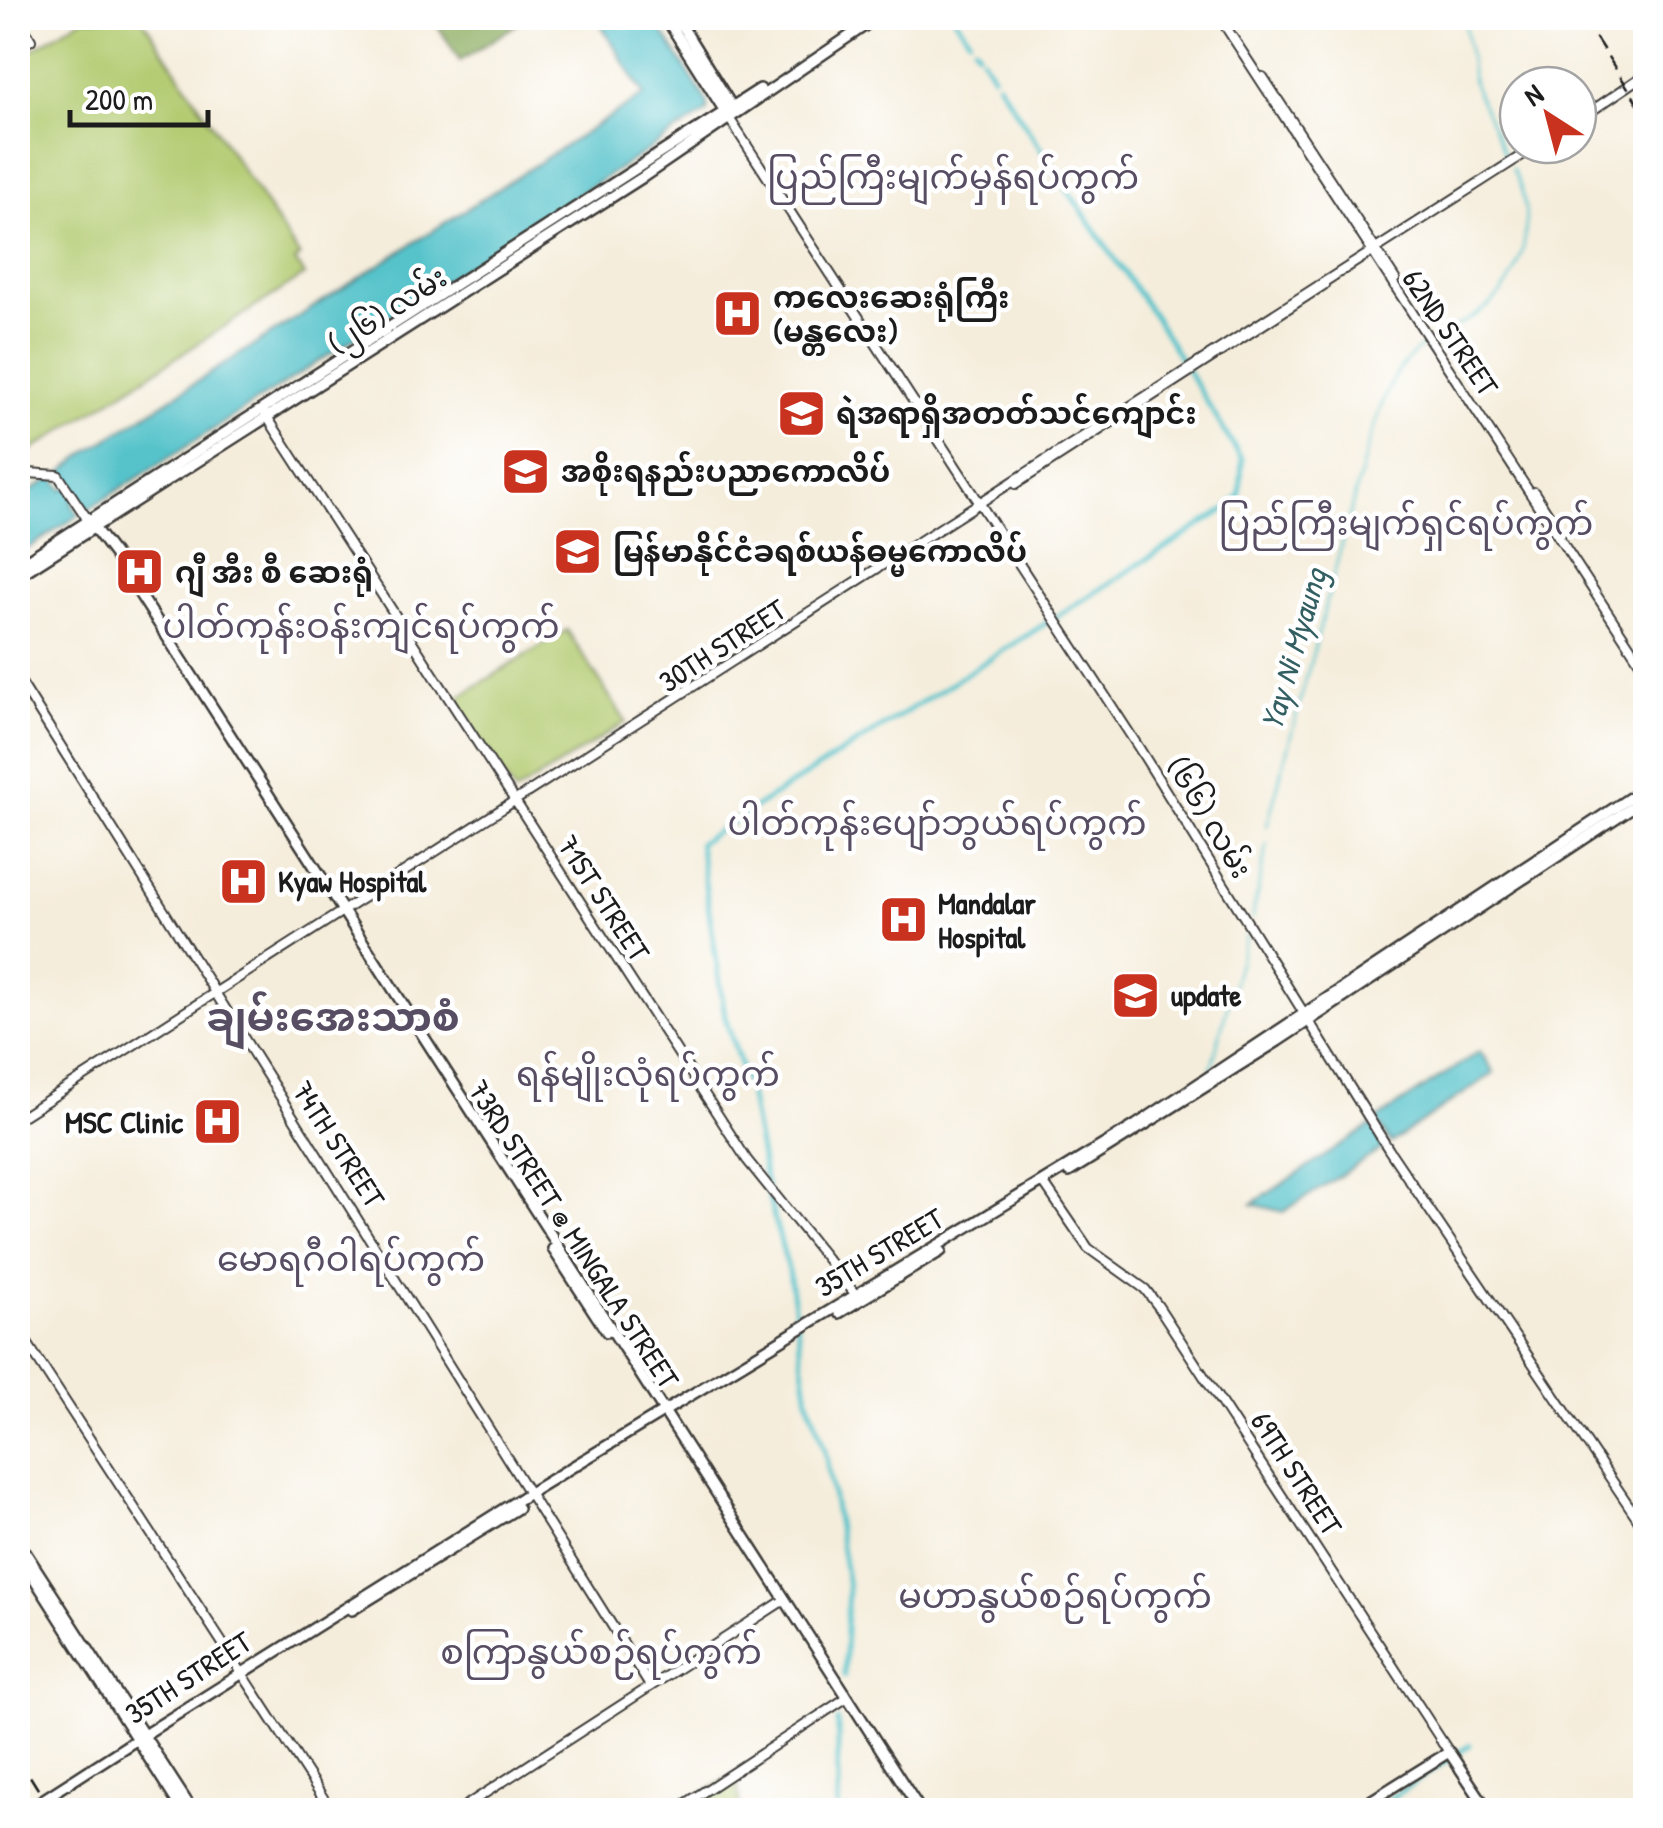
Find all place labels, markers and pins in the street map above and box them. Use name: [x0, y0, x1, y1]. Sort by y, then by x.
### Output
place label: ကလေးဆေးရုံကြီး (မန္တလေး): [773, 277, 1010, 356]
hospital icon: ကလေးဆေးရုံကြီး (မန္တလေး): [712, 288, 764, 340]
school or university icon: ရဲအရာရှိအတတ်သင်ကျောင်း: [775, 387, 827, 439]
place label: ရဲအရာရှိအတတ်သင်ကျောင်း: [836, 393, 1197, 439]
school or university icon: အစိုးရနည်းပညာကောလိပ်: [500, 445, 552, 497]
place label: အစိုးရနည်းပညာကောလိပ်: [561, 451, 890, 496]
school or university icon: မြန်မာနိုင်ငံခရစ်ယန်ဓမ္မကောလိပ်: [552, 525, 604, 577]
place label: မြန်မာနိုင်ငံခရစ်ယန်ဓမ္မကောလိပ်: [613, 531, 1027, 577]
hospital icon: ဂျီ အီး စီ ဆေးရုံ: [114, 546, 166, 598]
place label: ဂျီ အီး စီ ဆေးရုံ: [175, 552, 373, 598]
hospital icon: Kyaw Hospital: [217, 855, 269, 907]
place label: Kyaw Hospital: [278, 861, 427, 902]
place label: Mandalar Hospital: [938, 883, 1036, 958]
hospital icon: Mandalar Hospital: [877, 894, 929, 946]
school or university icon: update: [1110, 969, 1162, 1021]
place label: update: [1171, 975, 1242, 1016]
hospital icon: MSC Clinic: [192, 1096, 244, 1148]
place label: MSC Clinic: [65, 1102, 183, 1142]

